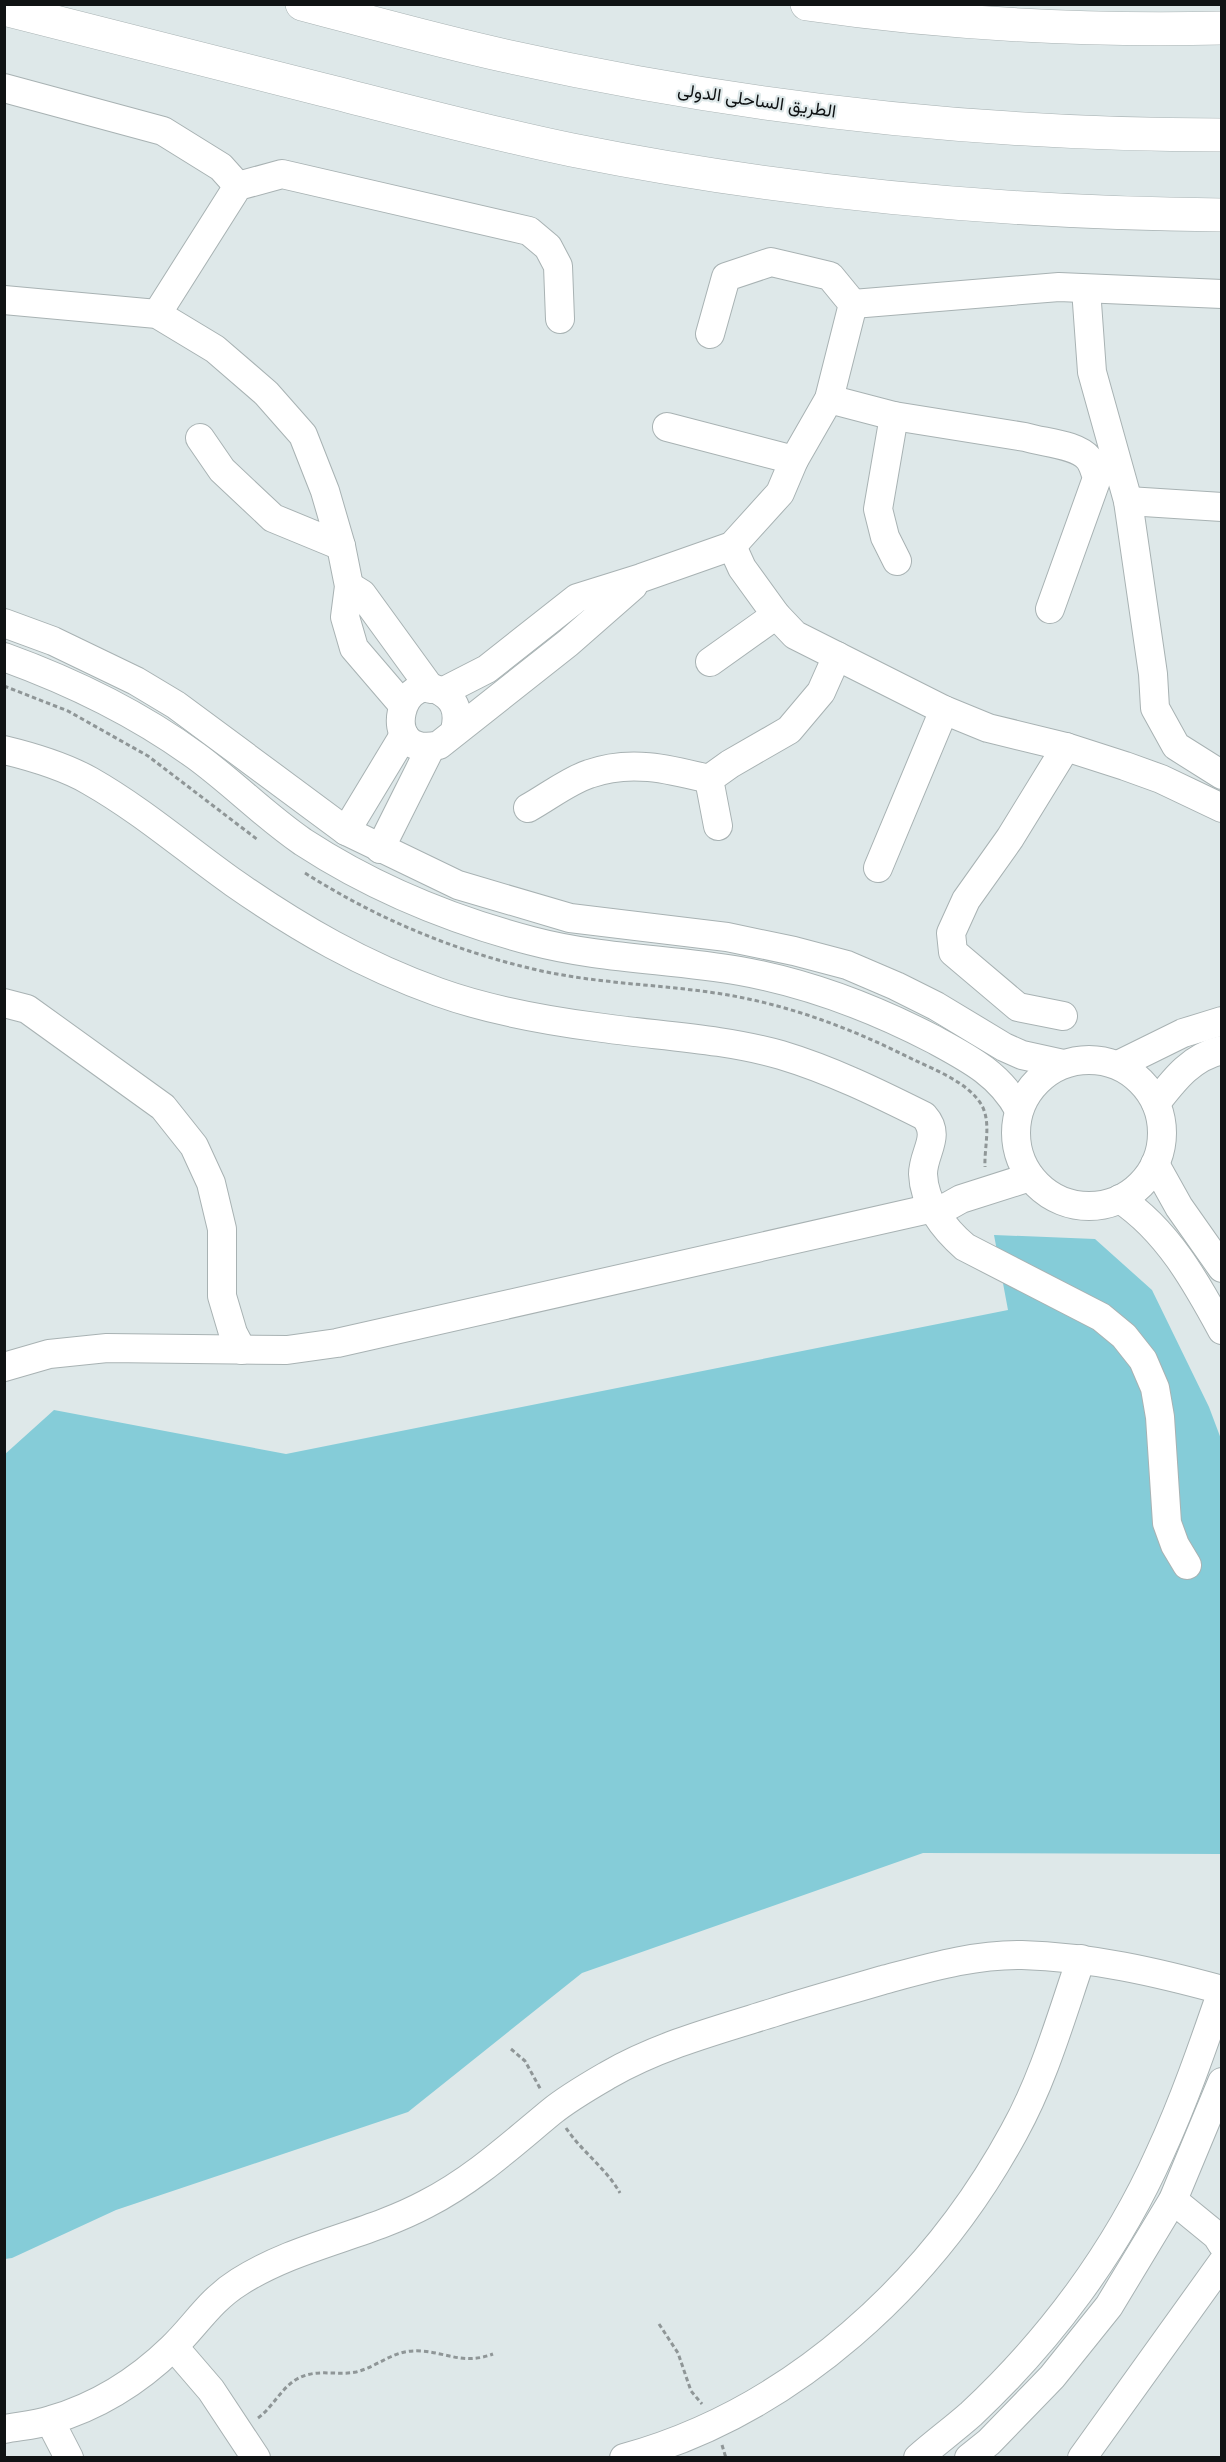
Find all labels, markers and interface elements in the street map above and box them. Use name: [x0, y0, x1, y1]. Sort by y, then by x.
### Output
street label: الطريق الساحلى الدولى: [676, 77, 838, 123]

